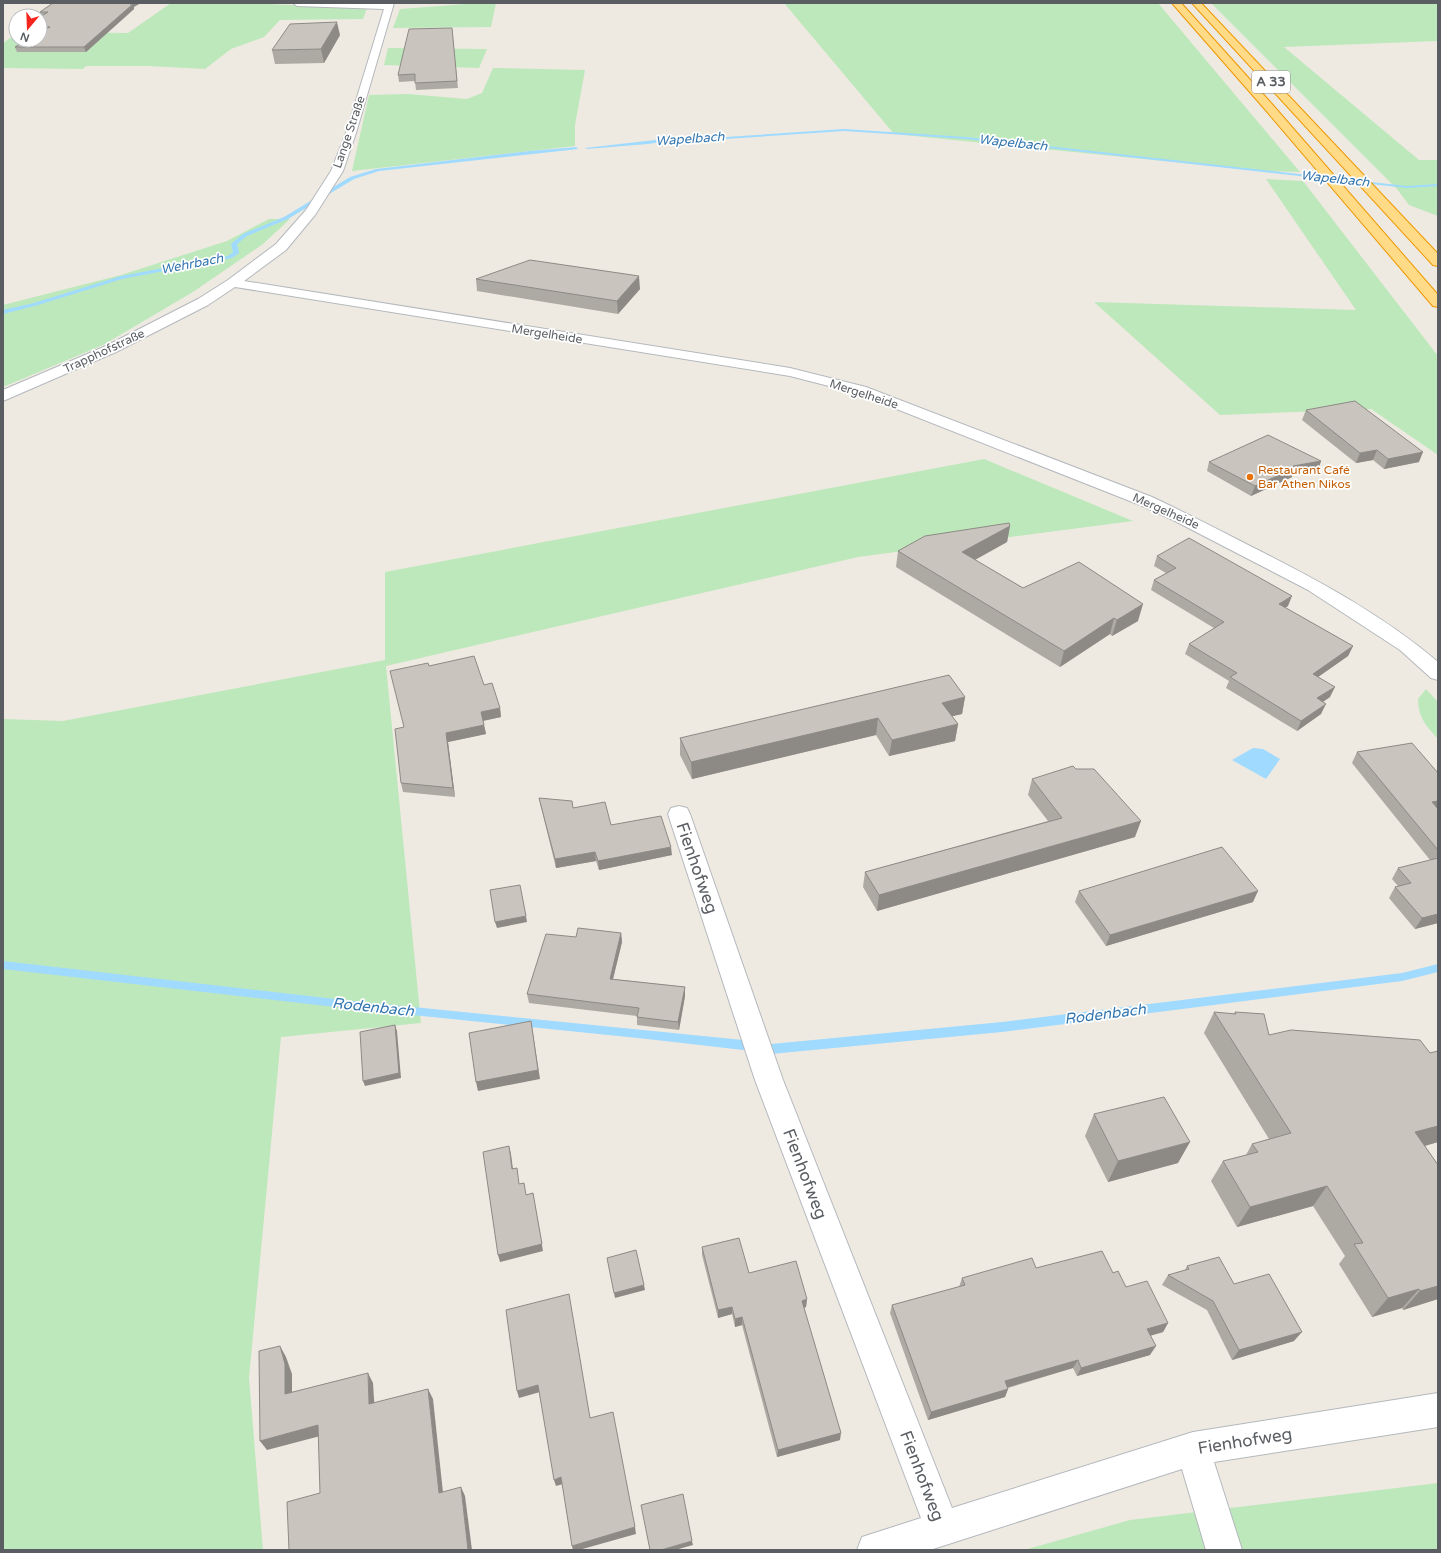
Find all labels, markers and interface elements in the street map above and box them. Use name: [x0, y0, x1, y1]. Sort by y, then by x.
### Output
north arrow: [8, 8, 48, 48]
text: N: [19, 29, 31, 45]
road number: A 33: [1252, 71, 1290, 93]
street label: Lange Straße: [330, 94, 368, 170]
water label: Wapelbach: [655, 129, 726, 149]
water label: Wapelbach: [978, 131, 1049, 155]
water label: Wapelbach: [1300, 167, 1371, 191]
water label: Wehrbach: [159, 250, 226, 278]
street label: Mergelheide: [511, 321, 584, 347]
street label: Trapphofstraße: [61, 326, 147, 376]
street label: Mergelheide: [828, 376, 900, 412]
place label: Restaurant Café Bar Athen Nikos: [1258, 463, 1351, 491]
marker: Restaurant Café Bar Athen Nikos: [1245, 472, 1255, 482]
street label: Mergelheide: [1131, 490, 1202, 532]
street label: Fienhofweg: [672, 820, 722, 916]
water label: Rodenbach: [331, 994, 416, 1020]
water label: Rodenbach: [1063, 1000, 1148, 1028]
street label: Fienhofweg: [778, 1126, 832, 1222]
street label: Fienhofweg: [1196, 1423, 1294, 1459]
street label: Fienhofweg: [895, 1428, 949, 1524]

